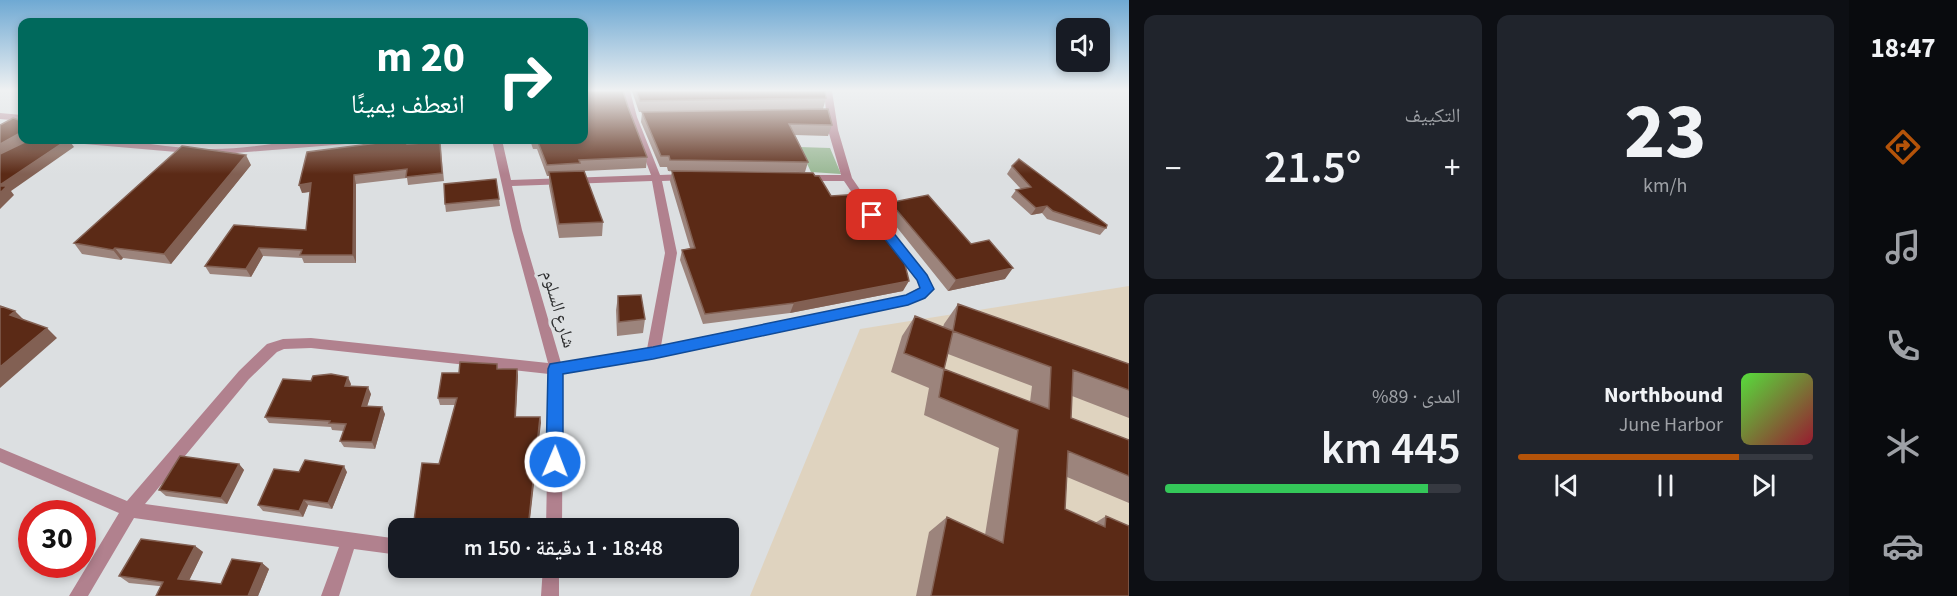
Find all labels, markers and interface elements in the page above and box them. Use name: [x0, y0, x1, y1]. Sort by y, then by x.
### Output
map controls: [1056, 18, 1110, 72]
button: sound: [1056, 18, 1110, 72]
text: 20 m: [376, 28, 465, 88]
text: 18:47: [1870, 29, 1936, 68]
icon: right: [486, 42, 564, 120]
text: 23: [1624, 77, 1706, 188]
text: انعطف يمينًا: [351, 85, 465, 124]
text: التكييف: [1404, 102, 1461, 130]
icon: directions: [1882, 126, 1924, 168]
text: 21.5°: [1264, 136, 1361, 200]
text: −: [1165, 145, 1181, 192]
text: +: [1444, 145, 1460, 192]
text: km/h: [1643, 172, 1687, 200]
pin: [846, 189, 897, 240]
icon: arrive: [855, 198, 888, 231]
icon: music: [1882, 226, 1924, 268]
street label: شارع السلوم: [536, 267, 581, 351]
icon: phone: [1882, 325, 1924, 367]
text: Northbound: [1604, 379, 1723, 411]
text: المدى · 89%: [1372, 383, 1461, 411]
text: June Harbor: [1619, 411, 1723, 439]
text: 445 km: [1321, 417, 1461, 481]
icon: climate: [1882, 425, 1924, 467]
position arrow: [523, 430, 587, 494]
icon: previous: [1550, 469, 1583, 502]
icon: pause: [1649, 469, 1682, 502]
icon: next: [1747, 469, 1780, 502]
speed limit sign: 30: [18, 500, 96, 578]
icon: car: [1882, 525, 1924, 567]
text: 18:48 · 1 دقيقة · 150 m: [464, 532, 663, 564]

